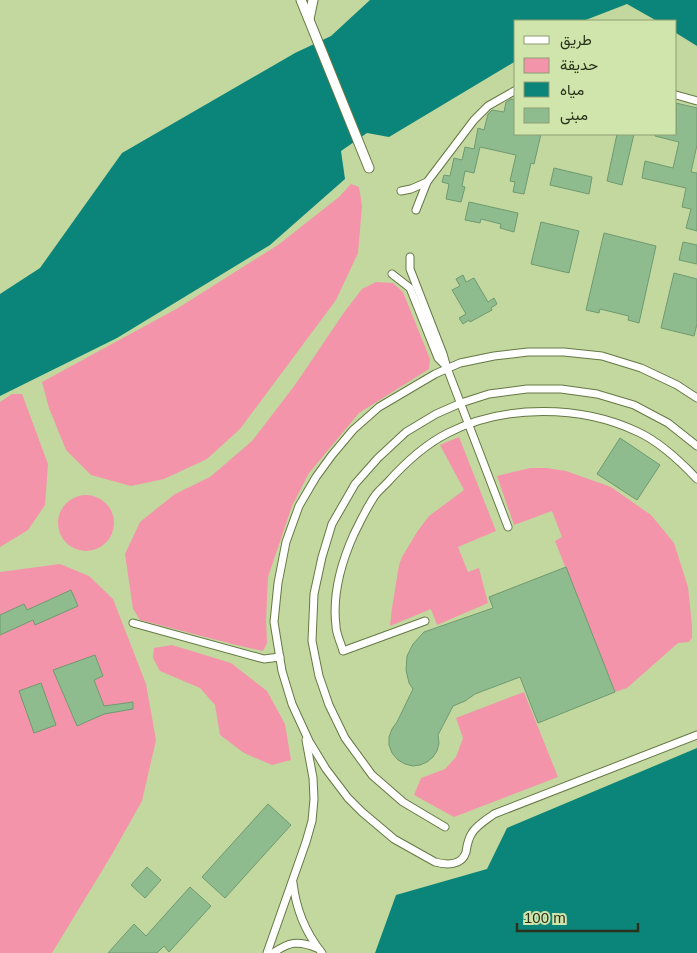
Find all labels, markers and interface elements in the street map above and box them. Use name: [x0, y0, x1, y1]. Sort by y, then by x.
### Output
legend: [514, 20, 677, 135]
text: طريق: [560, 31, 592, 50]
text: حديقة: [560, 56, 598, 74]
text: مياه: [560, 81, 584, 99]
text: مبنى: [560, 106, 588, 125]
scale bar: [517, 900, 638, 932]
text: 100 m: [524, 909, 566, 926]

